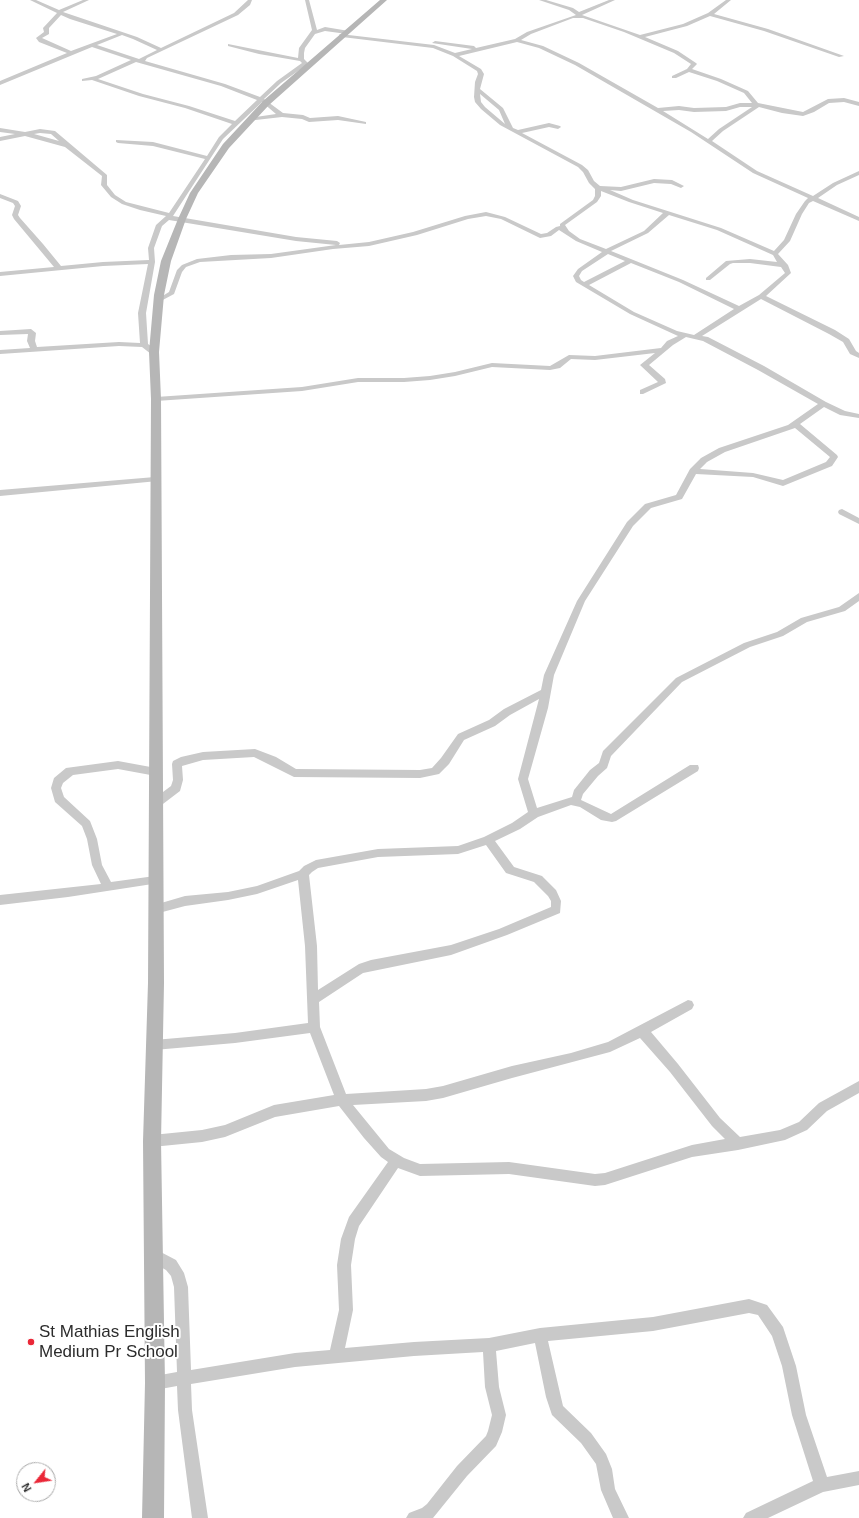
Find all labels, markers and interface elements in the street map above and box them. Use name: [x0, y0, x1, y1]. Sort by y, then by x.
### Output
place label: St Mathias English Medium Pr School: [39, 1322, 180, 1362]
marker: St Mathias English Medium Pr School: [26, 1337, 36, 1347]
north arrow: [16, 1462, 56, 1502]
text: N: [19, 1481, 34, 1494]

